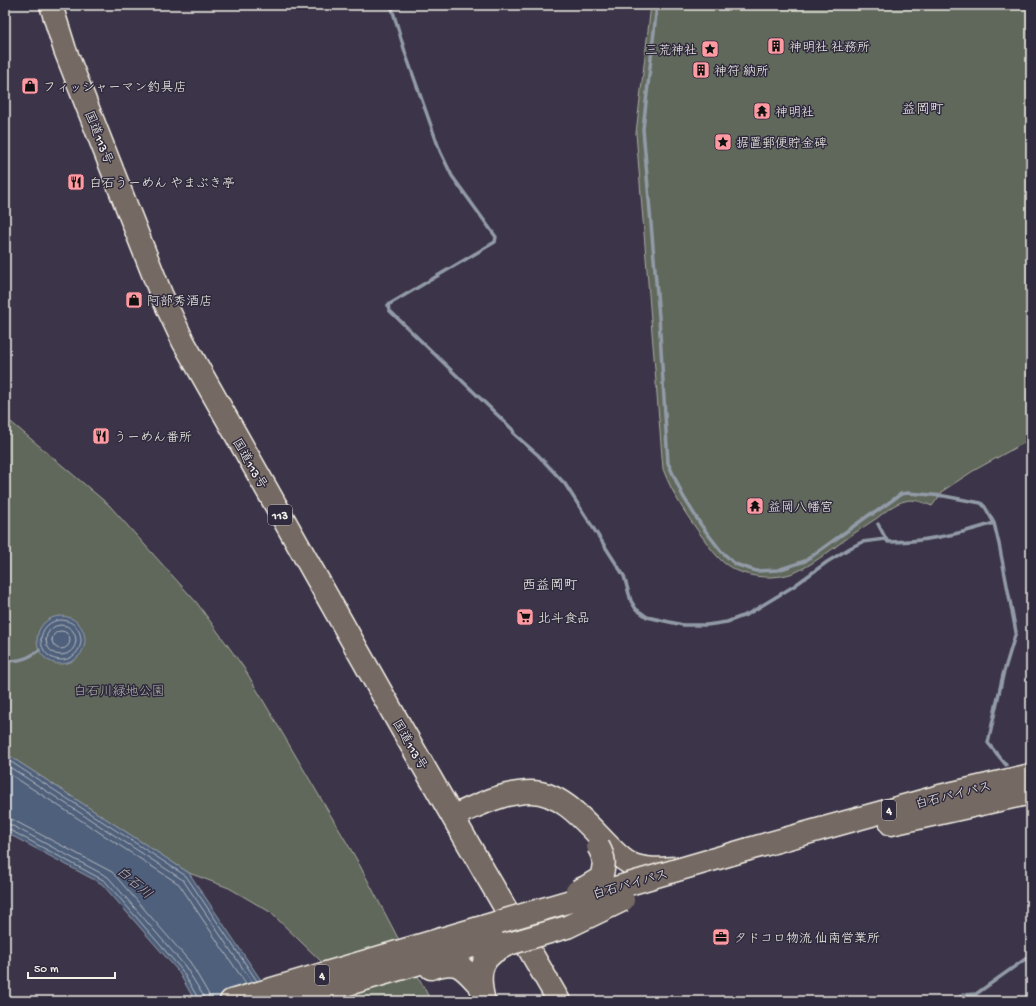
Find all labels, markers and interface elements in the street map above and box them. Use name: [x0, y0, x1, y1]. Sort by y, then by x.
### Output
building icon: 神明社 社務所: [766, 36, 786, 56]
place icon: 三荒神社: [700, 39, 720, 59]
place label: 神明社 社務所: [789, 41, 870, 56]
place label: 三荒神社: [645, 43, 697, 59]
building icon: 神符 納所: [691, 60, 711, 80]
place label: 神符 納所: [714, 65, 769, 80]
shop icon: フィッシャーマン釣具店: [20, 76, 40, 96]
place label: フィッシャーマン釣具店: [43, 80, 186, 96]
temple icon: 神明社: [752, 101, 772, 121]
district label: 益岡町: [902, 102, 944, 119]
place label: 神明社: [775, 106, 814, 121]
street label: 国道113号: [80, 109, 116, 167]
place icon: 据置郵便貯金碑: [713, 132, 733, 152]
place label: 据置郵便貯金碑: [736, 136, 827, 152]
restaurant icon: 白石うーめん やまぶき亭: [66, 172, 86, 192]
place label: 白石うーめん やまぶき亭: [89, 177, 235, 192]
shop icon: 阿部秀酒店: [124, 290, 144, 310]
place label: 阿部秀酒店: [147, 294, 212, 310]
restaurant icon: うーめん番所: [91, 426, 111, 446]
place label: うーめん番所: [114, 431, 192, 446]
street label: 国道113号: [228, 436, 270, 492]
temple icon: 益岡八幡宮: [745, 496, 765, 516]
place label: 益岡八幡宮: [768, 500, 833, 516]
road number: 113: [268, 505, 292, 525]
district label: 西益岡町: [522, 578, 578, 595]
supermarket icon: 北斗食品: [515, 607, 535, 627]
place label: 北斗食品: [538, 612, 590, 627]
park label: 白石川緑地公園: [73, 684, 165, 700]
street label: 国道113号: [388, 717, 430, 773]
street label: 白石バイパス: [914, 780, 993, 813]
road number: 4: [882, 800, 896, 820]
water label: 白石川: [112, 863, 155, 904]
street label: 白石バイパス: [591, 867, 670, 903]
office icon: タドコロ物流 仙南営業所: [711, 927, 731, 947]
place label: タドコロ物流 仙南営業所: [734, 931, 880, 947]
scale bar: [28, 954, 115, 980]
text: 50 m: [34, 963, 59, 977]
road number: 4: [315, 965, 329, 985]

